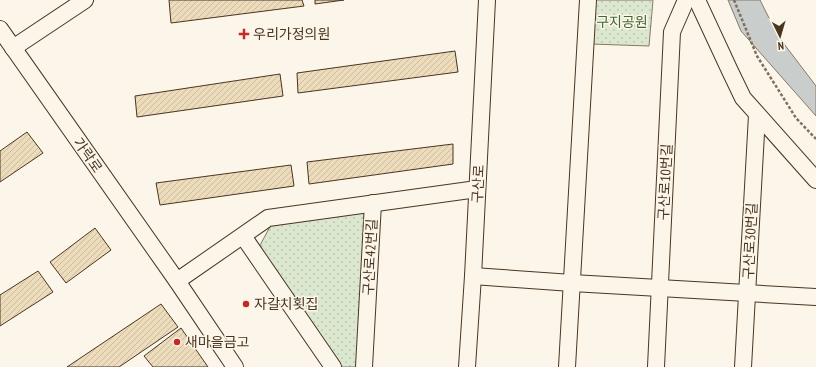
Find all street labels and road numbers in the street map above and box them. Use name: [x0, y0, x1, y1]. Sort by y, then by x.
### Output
street label: 가락로: [70, 134, 107, 176]
street label: 구산로10번길: [654, 143, 676, 221]
street label: 구산로: [468, 164, 488, 204]
street label: 구산로30번길: [739, 202, 761, 280]
street label: 구산로42번길: [359, 218, 381, 296]

